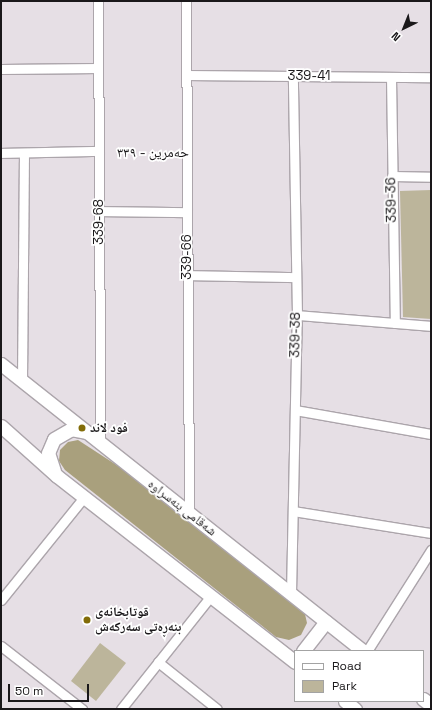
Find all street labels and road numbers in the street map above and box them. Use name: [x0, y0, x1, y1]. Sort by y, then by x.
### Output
street label: 339-41: [288, 68, 330, 84]
street label: 339-36: [384, 177, 400, 223]
street label: 339-68: [91, 199, 107, 245]
street label: 339-66: [179, 234, 195, 280]
street label: 339-38: [288, 312, 304, 358]
street label: شەقامی بنەسراوە: [145, 476, 219, 540]

